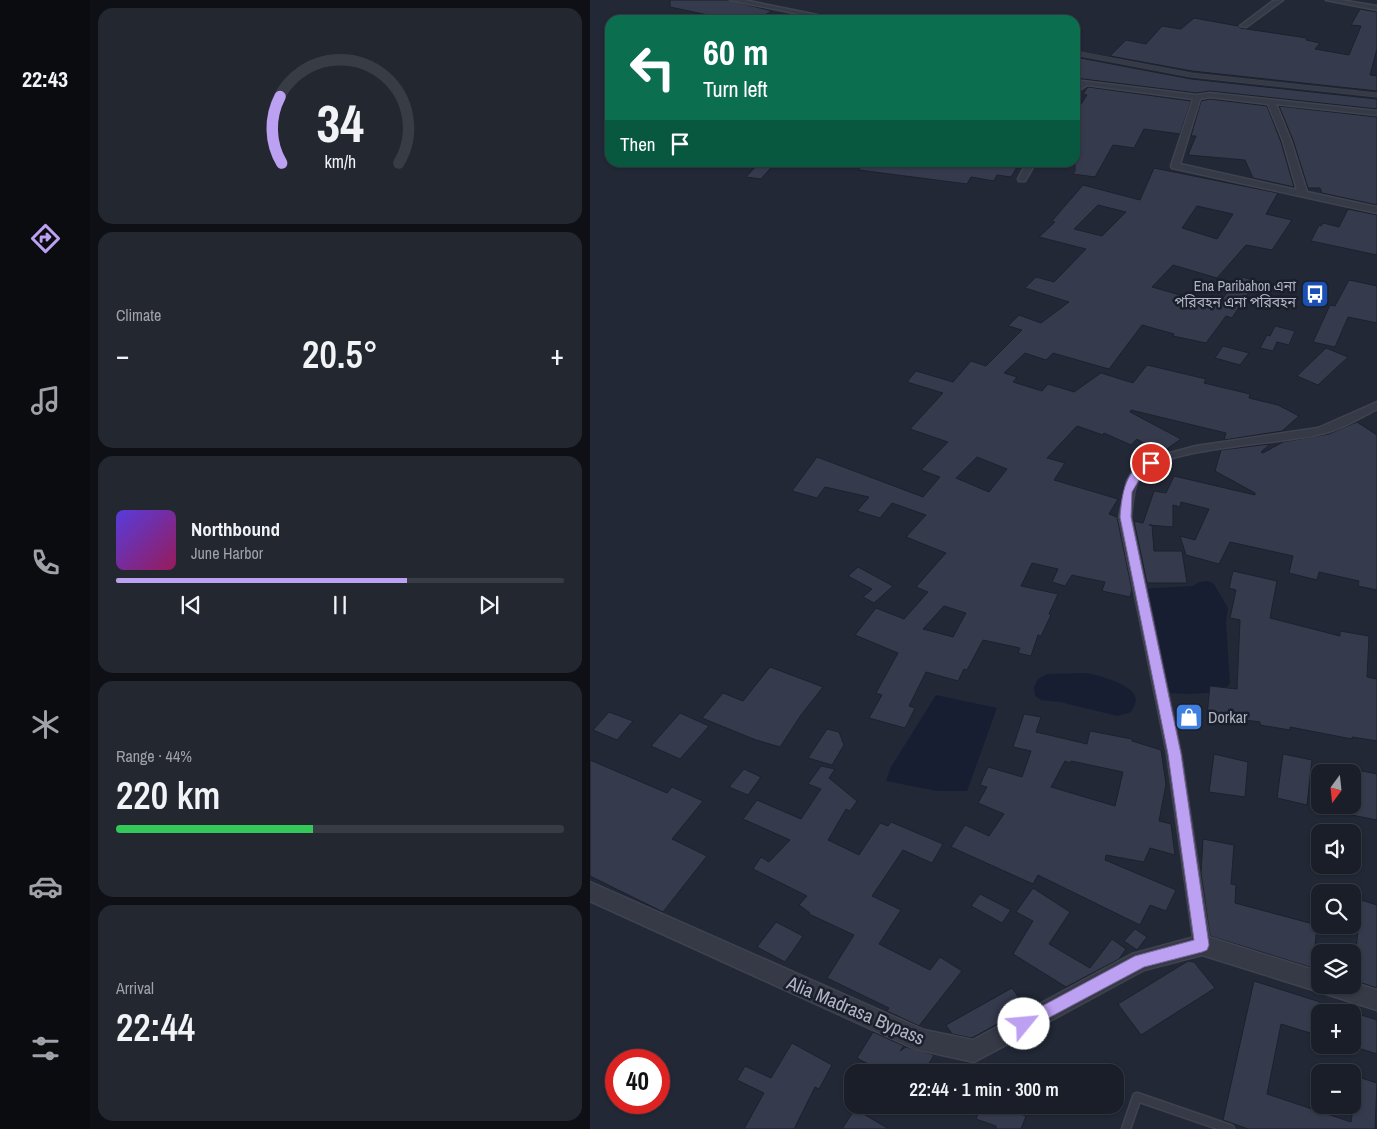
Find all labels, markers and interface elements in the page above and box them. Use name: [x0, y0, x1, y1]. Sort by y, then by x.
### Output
text: 60 m: [703, 29, 768, 76]
icon: left: [620, 35, 685, 100]
text: 22:43: [22, 64, 68, 94]
text: Turn left: [703, 74, 768, 104]
text: 34: [316, 88, 364, 158]
icon: arrive: [666, 130, 694, 158]
text: Then: [620, 131, 656, 157]
text: km/h: [324, 150, 356, 174]
icon: directions: [28, 221, 63, 256]
place label: Ena Paribahon এনা পরিবহন এনা পরিবহন: [1175, 277, 1297, 311]
bus stop icon: Ena Paribahon এনা পরিবহন এনা পরিবহন: [1300, 279, 1330, 309]
text: Climate: [116, 304, 161, 326]
text: 20.5°: [302, 329, 378, 380]
text: −: [116, 336, 129, 374]
text: +: [551, 336, 564, 374]
icon: music: [28, 383, 63, 418]
pin: [1130, 442, 1172, 484]
icon: arrive: [1137, 449, 1165, 477]
text: Northbound: [191, 516, 280, 542]
text: June Harbor: [191, 542, 263, 564]
icon: phone: [28, 545, 63, 580]
icon: previous: [177, 591, 205, 619]
icon: pause: [326, 591, 354, 619]
icon: next: [475, 591, 503, 619]
shop icon: Dorkar: [1174, 702, 1204, 732]
place label: Dorkar: [1208, 706, 1248, 728]
icon: climate: [28, 707, 63, 742]
text: Range · 44%: [116, 745, 192, 767]
north arrow: [1311, 764, 1361, 814]
map controls: [1311, 764, 1361, 1114]
text: 220 km: [116, 770, 220, 821]
button: sound: [1311, 824, 1361, 874]
icon: car: [28, 869, 63, 904]
button: search: [1311, 884, 1361, 934]
button: layers: [1311, 944, 1361, 994]
street label: Alia Madrasa Bypass: [782, 969, 929, 1051]
text: Arrival: [116, 977, 154, 999]
position arrow: [997, 997, 1049, 1049]
text: 22:44: [116, 1002, 195, 1053]
button: +: [1311, 1004, 1361, 1054]
icon: filters: [28, 1031, 63, 1066]
speed limit sign: 40: [605, 1049, 670, 1114]
button: −: [1311, 1064, 1361, 1114]
text: 22:44 · 1 min · 300 m: [909, 1076, 1059, 1102]

